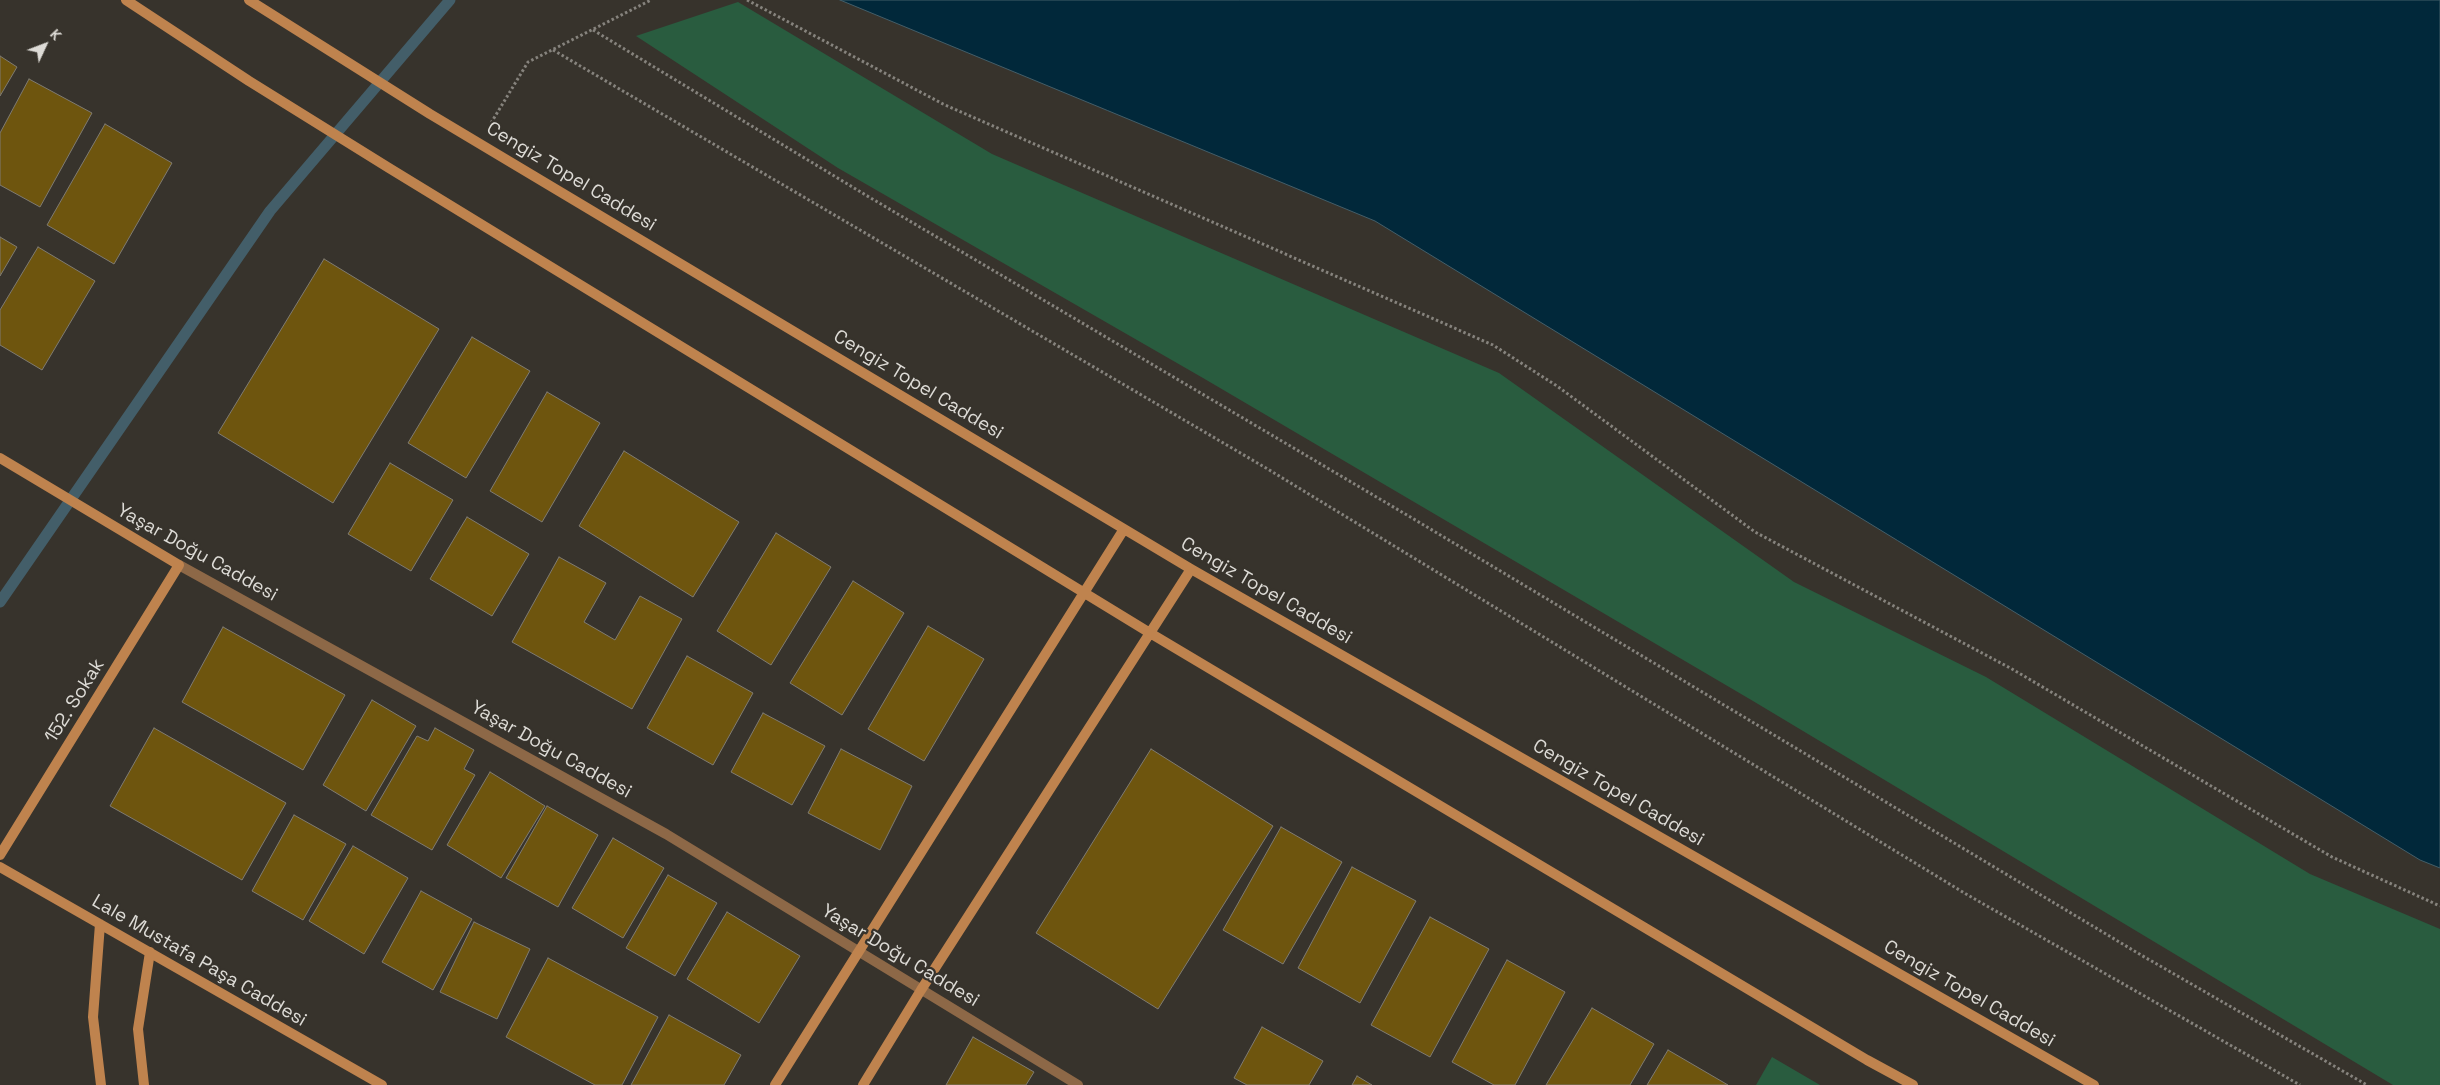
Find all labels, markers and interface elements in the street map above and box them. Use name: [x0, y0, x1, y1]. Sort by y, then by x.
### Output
north arrow: [20, 20, 70, 70]
text: K: [46, 25, 66, 44]
street label: Cengiz Topel Caddesi: [482, 117, 660, 237]
street label: Cengiz Topel Caddesi: [829, 325, 1007, 445]
street label: Yaşar Doğu Caddesi: [113, 499, 281, 607]
street label: Cengiz Topel Caddesi: [1176, 533, 1356, 649]
street label: 152. Sokak: [40, 655, 110, 747]
street label: Yaşar Doğu Caddesi: [467, 696, 635, 804]
street label: Cengiz Topel Caddesi: [1528, 735, 1708, 851]
street label: Lale Mustafa Paşa Caddesi: [88, 890, 310, 1032]
street label: Yaşar Doğu Caddesi: [817, 900, 983, 1012]
street label: Cengiz Topel Caddesi: [1879, 936, 2059, 1052]

